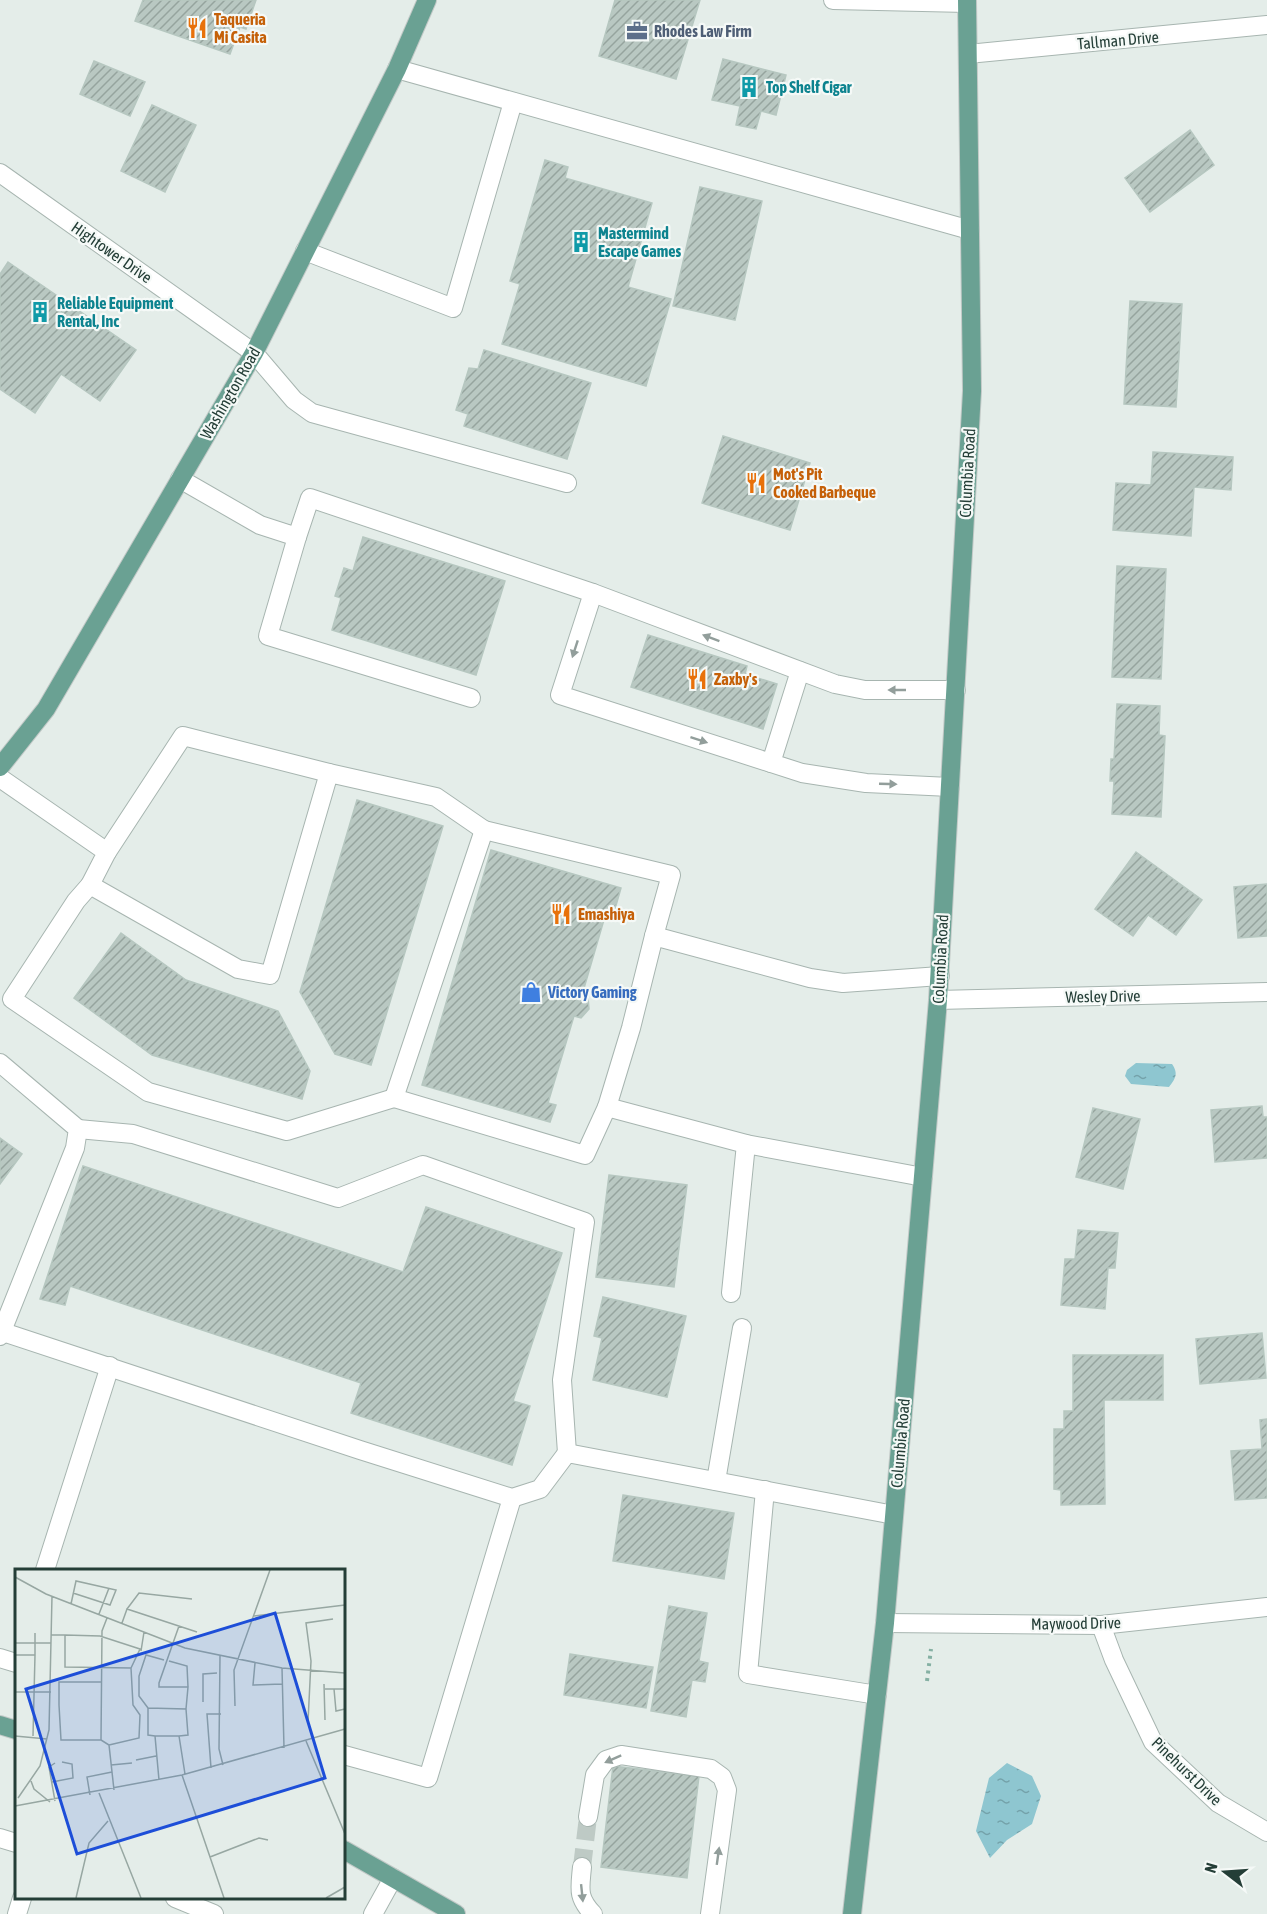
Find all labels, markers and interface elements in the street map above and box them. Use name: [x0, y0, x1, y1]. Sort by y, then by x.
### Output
place label: Taqueria Mi Casita: [214, 10, 267, 46]
restaurant icon: Taqueria Mi Casita: [185, 16, 209, 40]
office icon: Rhodes Law Firm: [625, 19, 649, 43]
place label: Rhodes Law Firm: [654, 22, 752, 40]
street label: Tallman Drive: [1076, 27, 1160, 53]
building icon: Top Shelf Cigar: [737, 75, 761, 99]
place label: Top Shelf Cigar: [766, 78, 852, 96]
street label: Hightower Drive: [68, 218, 156, 287]
place label: Mastermind Escape Games: [598, 224, 682, 260]
building icon: Mastermind Escape Games: [569, 230, 593, 254]
place label: Reliable Equipment Rental, Inc: [57, 294, 174, 330]
building icon: Reliable Equipment Rental, Inc: [28, 300, 52, 324]
street label: Washington Road: [197, 344, 264, 442]
street label: Columbia Road: [956, 428, 978, 518]
place label: Mot's Pit Cooked Barbeque: [773, 465, 876, 501]
restaurant icon: Mot's Pit Cooked Barbeque: [744, 471, 768, 495]
one-way arrow: [702, 632, 720, 642]
one-way arrow: [570, 640, 579, 658]
restaurant icon: Zaxby's: [685, 667, 709, 691]
place label: Zaxby's: [714, 670, 758, 688]
one-way arrow: [888, 685, 907, 695]
one-way arrow: [690, 736, 708, 745]
one-way arrow: [879, 779, 898, 789]
restaurant icon: Emashiya: [549, 902, 573, 926]
place label: Emashiya: [578, 905, 635, 923]
street label: Columbia Road: [929, 914, 951, 1004]
shop icon: Victory Gaming: [519, 980, 543, 1004]
place label: Victory Gaming: [547, 983, 637, 1001]
street label: Wesley Drive: [1065, 986, 1141, 1007]
street label: Columbia Road: [887, 1398, 913, 1488]
inset map: [15, 1569, 345, 1899]
street label: Maywood Drive: [1031, 1613, 1121, 1634]
street label: Pinehurst Drive: [1148, 1733, 1226, 1809]
one-way arrow: [604, 1755, 621, 1764]
north arrow: [1195, 1842, 1255, 1902]
one-way arrow: [714, 1846, 723, 1865]
text: N: [1201, 1860, 1221, 1875]
one-way arrow: [577, 1883, 586, 1902]

